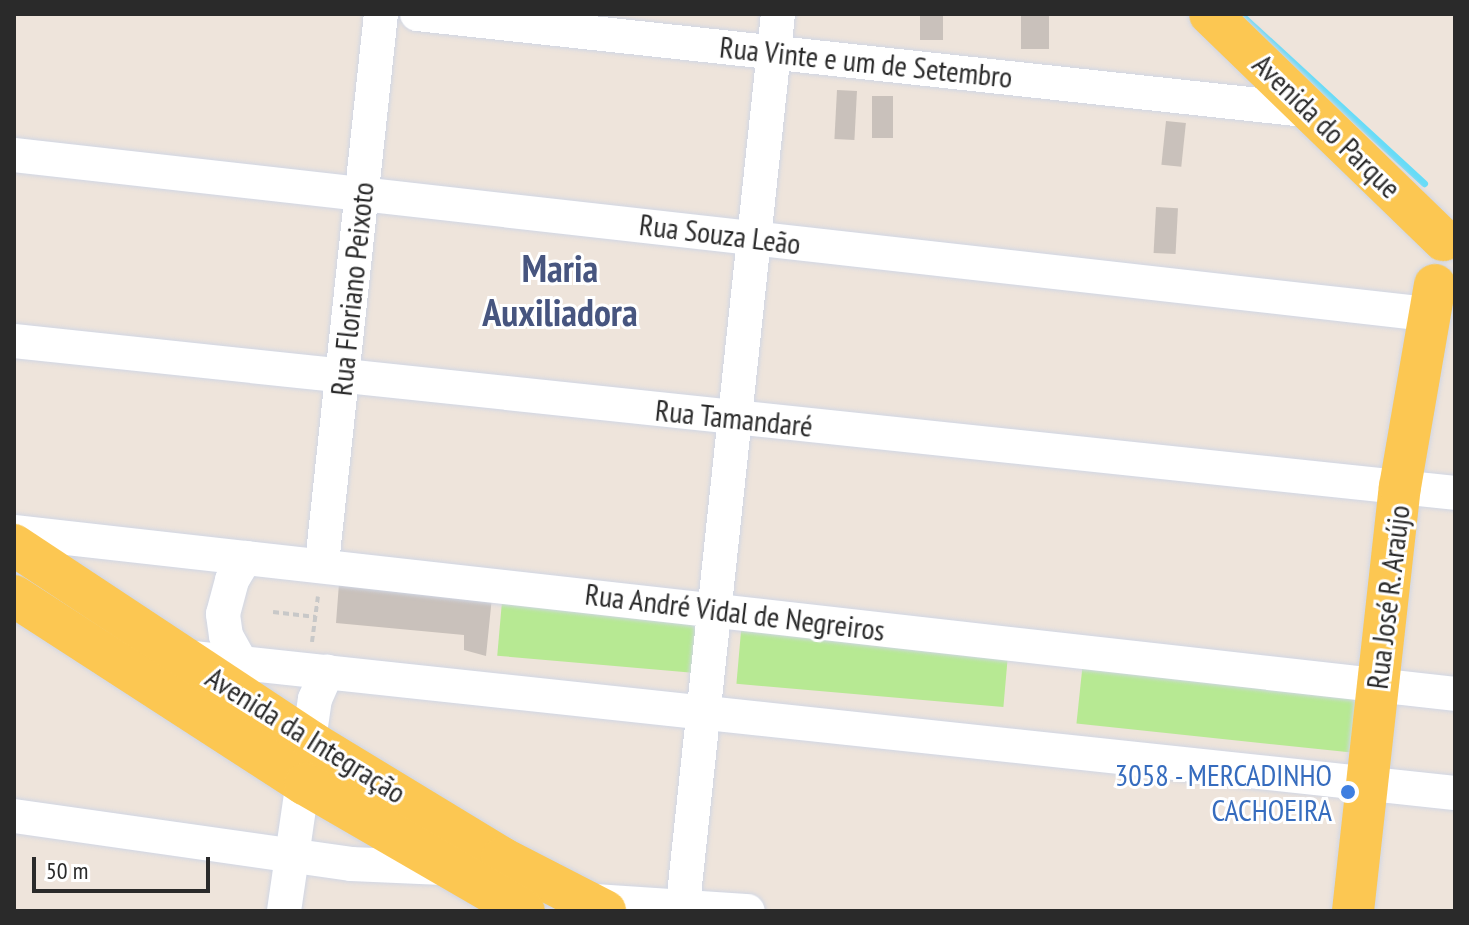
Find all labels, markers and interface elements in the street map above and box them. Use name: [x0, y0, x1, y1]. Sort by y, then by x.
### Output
street label: Rua Vinte e um de Setembro: [717, 29, 1015, 95]
street label: Avenida do Parque: [1245, 46, 1409, 206]
street label: Rua Floriano Peixoto: [323, 180, 381, 398]
street label: Rua Souza Leão: [637, 206, 803, 262]
district label: Maria Auxiliadora: [482, 245, 638, 334]
street label: Rua Tamandaré: [653, 392, 815, 444]
street label: Rua José R. Araújo: [1359, 502, 1417, 692]
street label: Rua André Vidal de Negreiros: [582, 576, 888, 648]
street label: Avenida da Integração: [199, 659, 413, 811]
place label: 3058 - MERCADINHO CACHOEIRA: [1112, 757, 1332, 828]
marker: 3058 - MERCADINHO CACHOEIRA: [1339, 783, 1357, 801]
scale bar: [36, 841, 214, 891]
text: 50 m: [46, 855, 88, 886]

